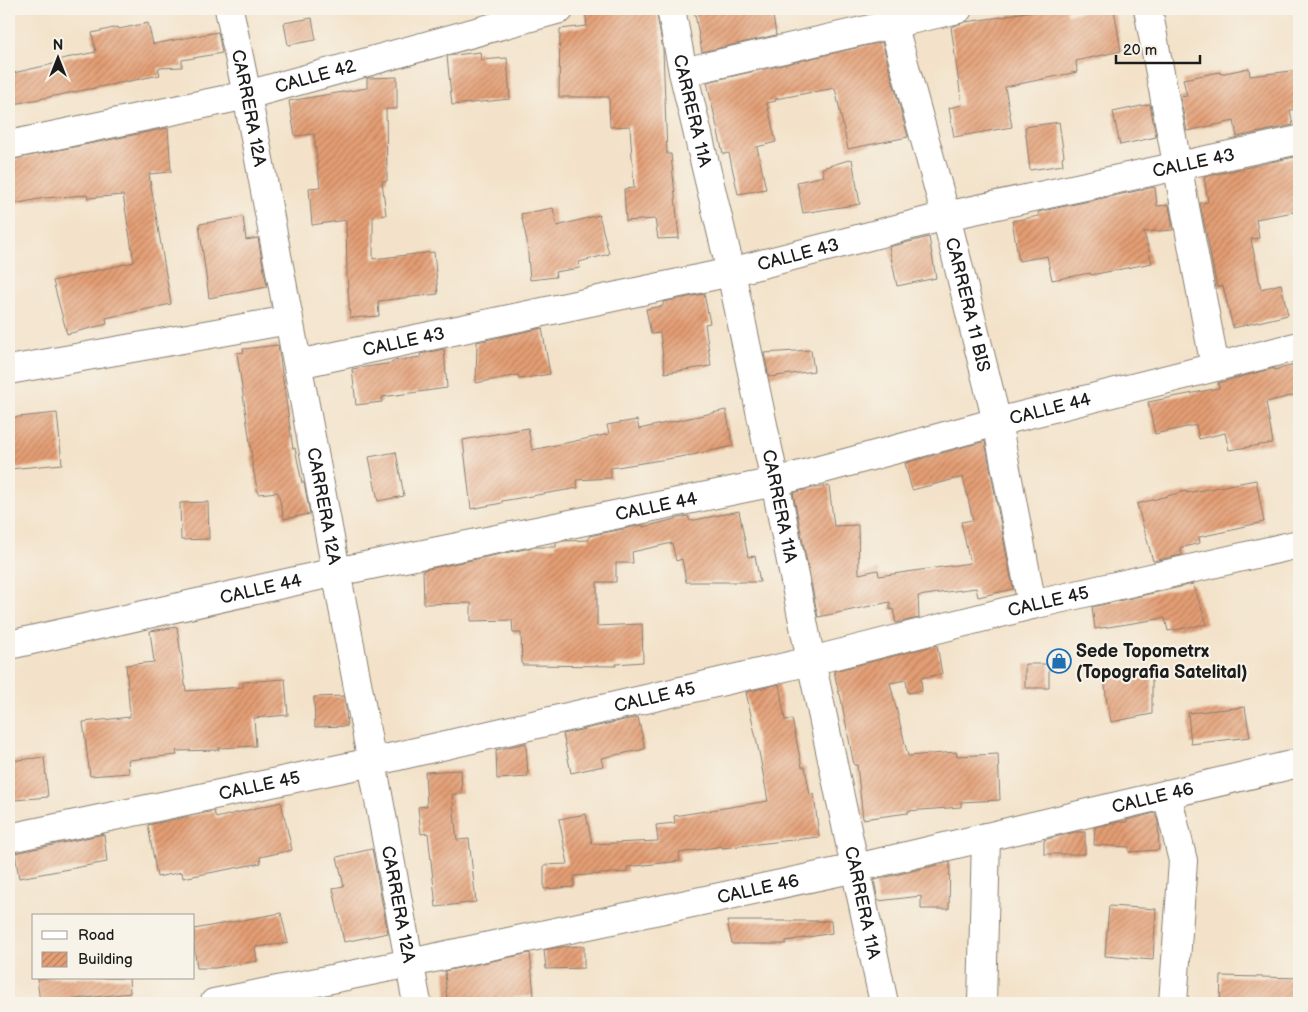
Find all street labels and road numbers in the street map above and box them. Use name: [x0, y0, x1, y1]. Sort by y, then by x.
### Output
street label: CARRERA 12A: [227, 48, 271, 168]
street label: CARRERA 11A: [669, 53, 716, 169]
street label: CALLE 42: [273, 55, 358, 97]
street label: CALLE 43: [1151, 144, 1236, 182]
street label: CALLE 43: [755, 234, 841, 275]
street label: CARRERA 11 BIS: [941, 235, 995, 374]
street label: CALLE 43: [361, 323, 447, 360]
street label: CALLE 44: [1007, 388, 1093, 429]
street label: CARRERA 12A: [303, 446, 345, 566]
street label: CARRERA 11A: [758, 448, 801, 565]
street label: CALLE 44: [613, 488, 699, 525]
street label: CALLE 44: [218, 569, 304, 608]
street label: CALLE 45: [1006, 582, 1091, 621]
street label: CALLE 45: [612, 677, 697, 716]
street label: CALLE 45: [217, 767, 302, 804]
street label: CALLE 46: [1110, 778, 1196, 817]
street label: CARRERA 12A: [377, 844, 420, 964]
street label: CARRERA 11A: [840, 844, 885, 961]
street label: CALLE 46: [715, 870, 801, 908]

